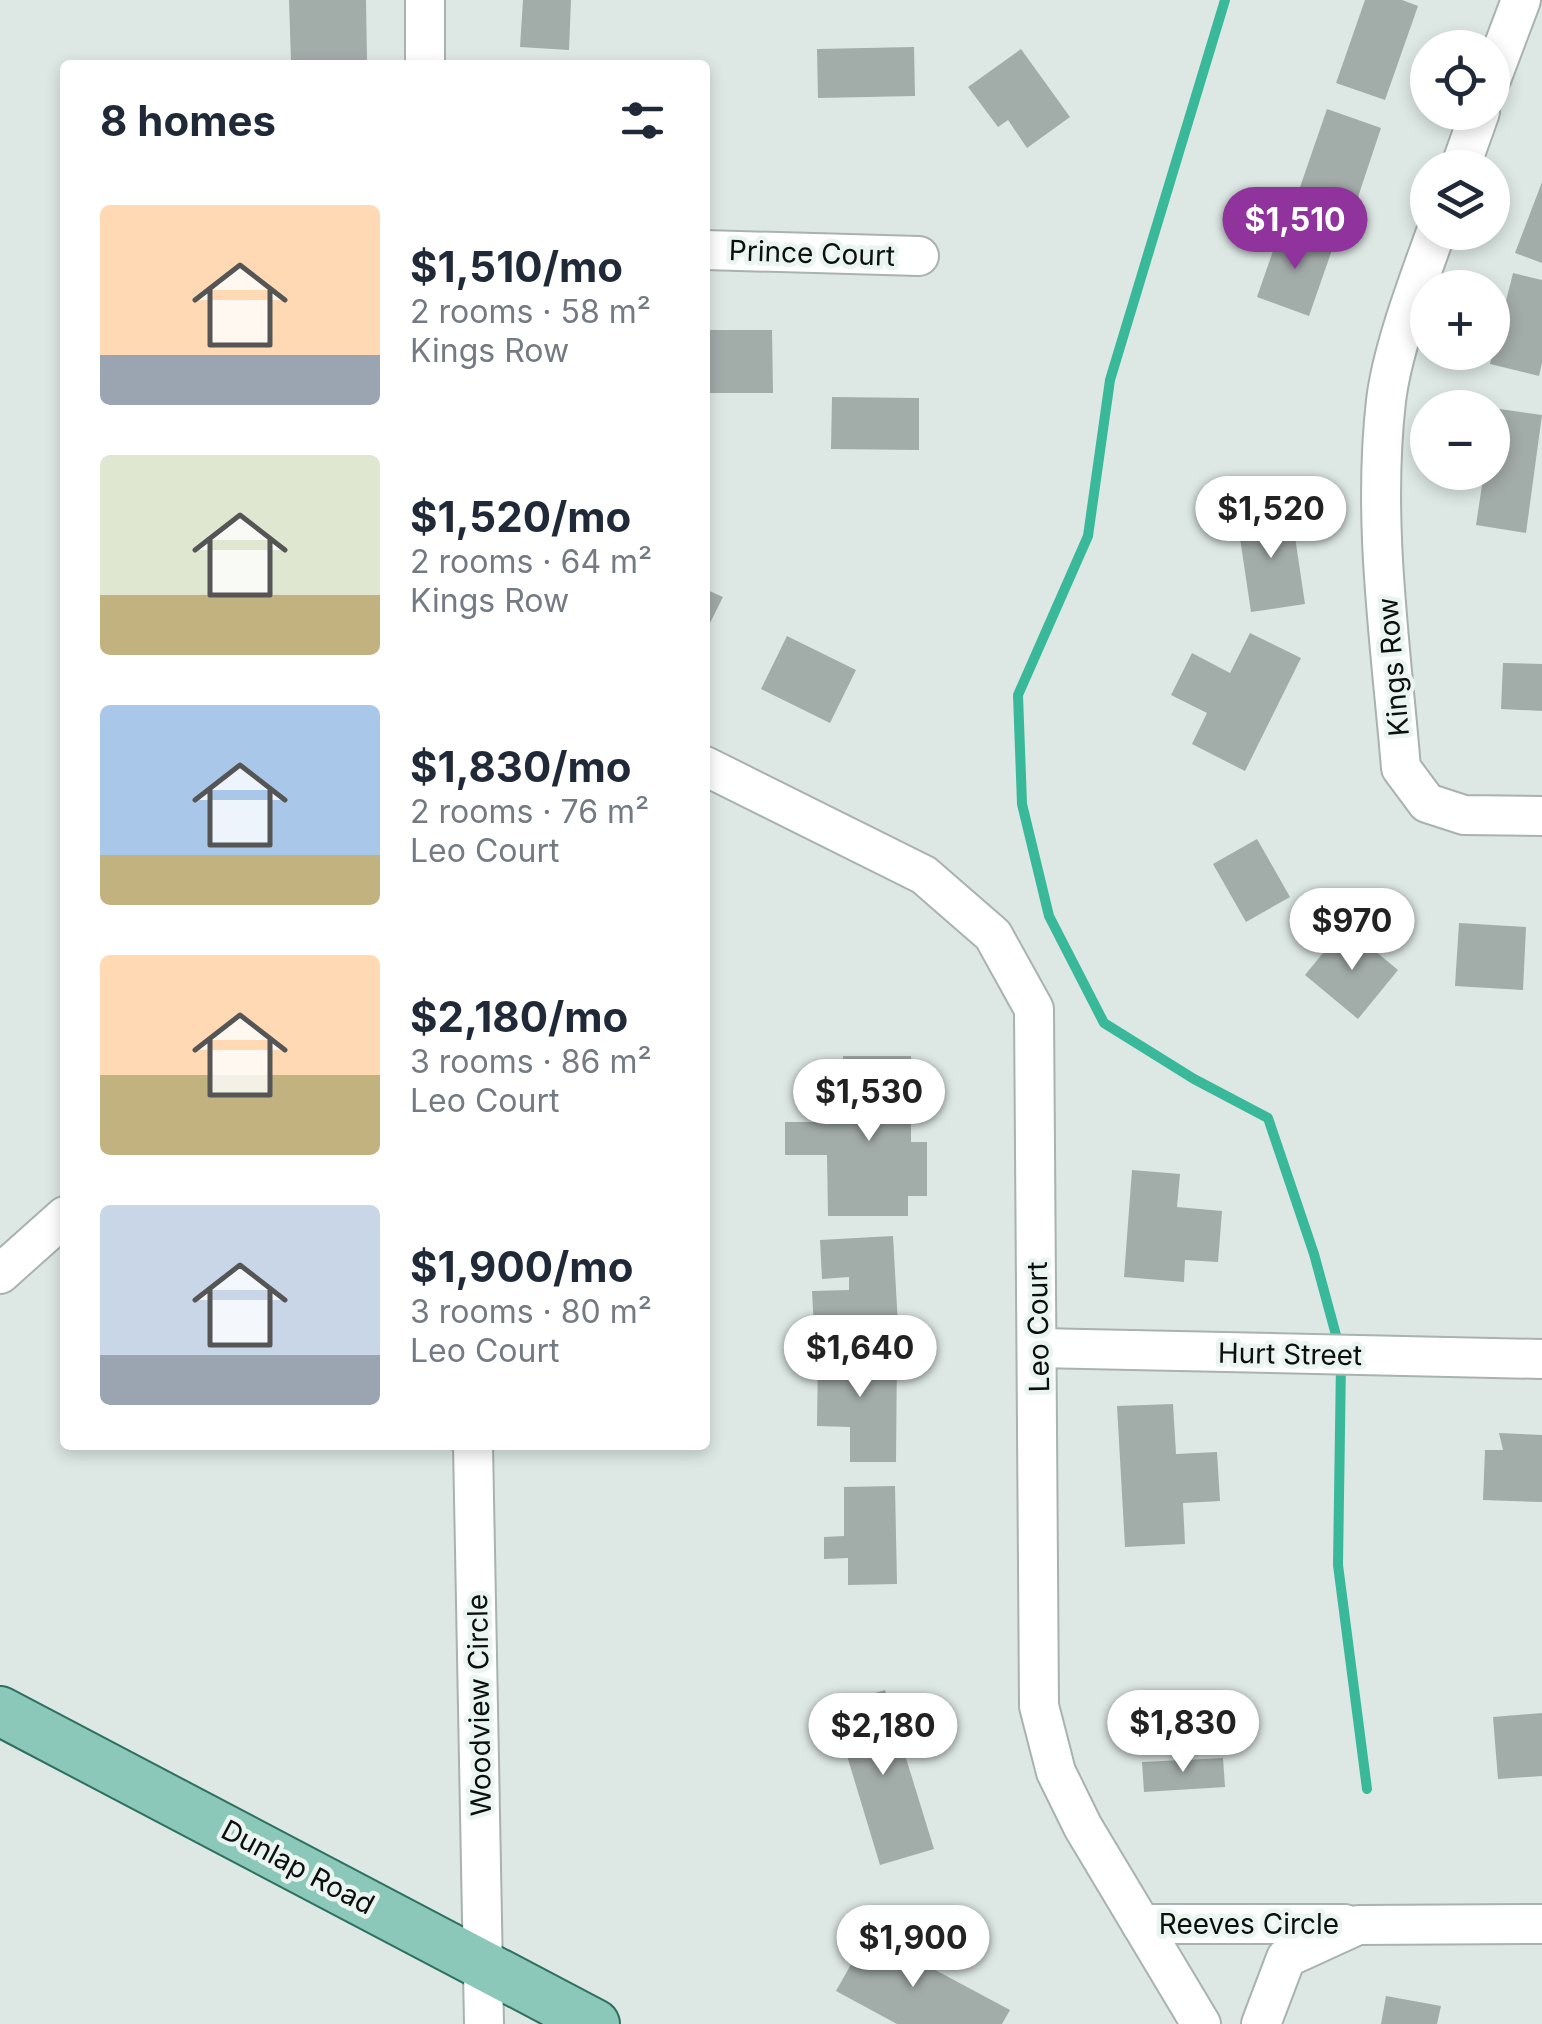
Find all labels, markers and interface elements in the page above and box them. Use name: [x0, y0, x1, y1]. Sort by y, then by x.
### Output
map controls: [1410, 30, 1510, 490]
button: locate: [1410, 30, 1510, 130]
icon: filters: [615, 93, 670, 148]
text: 8 homes: [100, 95, 276, 146]
button: layers: [1410, 150, 1510, 250]
pin: $1,510: [1214, 187, 1376, 272]
text: $1,510: [1244, 200, 1346, 239]
street label: Prince Court: [728, 233, 896, 273]
text: $1,510/mo: [410, 241, 623, 292]
icon: home: [180, 245, 300, 365]
button: +: [1410, 270, 1510, 370]
text: 2 rooms · 58 m²: [410, 292, 651, 331]
text: Kings Row: [410, 331, 569, 370]
button: −: [1410, 390, 1510, 490]
pin: $1,520: [1190, 476, 1352, 561]
text: $1,520: [1217, 489, 1325, 528]
text: $1,520/mo: [410, 491, 631, 542]
icon: home: [180, 495, 300, 615]
text: 2 rooms · 64 m²: [410, 542, 652, 581]
text: Kings Row: [410, 581, 569, 620]
street label: Kings Row: [1370, 596, 1416, 738]
text: $1,830/mo: [410, 741, 632, 792]
icon: home: [180, 745, 300, 865]
text: 2 rooms · 76 m²: [410, 792, 649, 831]
text: Leo Court: [410, 831, 559, 870]
pin: $970: [1293, 888, 1411, 973]
text: $970: [1312, 901, 1392, 940]
text: $2,180/mo: [410, 991, 628, 1042]
icon: home: [180, 995, 300, 1115]
text: 3 rooms · 86 m²: [410, 1042, 652, 1081]
pin: $1,530: [788, 1059, 950, 1144]
text: $1,530: [815, 1072, 923, 1111]
text: Leo Court: [410, 1081, 559, 1120]
text: $1,900/mo: [410, 1241, 633, 1292]
icon: home: [180, 1245, 300, 1365]
street label: Leo Court: [1020, 1261, 1056, 1393]
text: 3 rooms · 80 m²: [410, 1292, 652, 1331]
pin: $1,640: [779, 1315, 941, 1400]
text: $1,640: [806, 1328, 914, 1367]
text: Leo Court: [410, 1331, 559, 1370]
street label: Hurt Street: [1218, 1336, 1362, 1372]
street label: Woodview Circle: [460, 1593, 498, 1817]
pin: $1,830: [1102, 1690, 1264, 1775]
pin: $2,180: [802, 1693, 964, 1778]
text: $1,830: [1129, 1703, 1237, 1742]
text: $2,180: [830, 1706, 936, 1745]
street label: Dunlap Road: [216, 1812, 380, 1922]
pin: $1,900: [832, 1905, 994, 1990]
street label: Reeves Circle: [1159, 1907, 1339, 1941]
text: $1,900: [859, 1918, 967, 1957]

